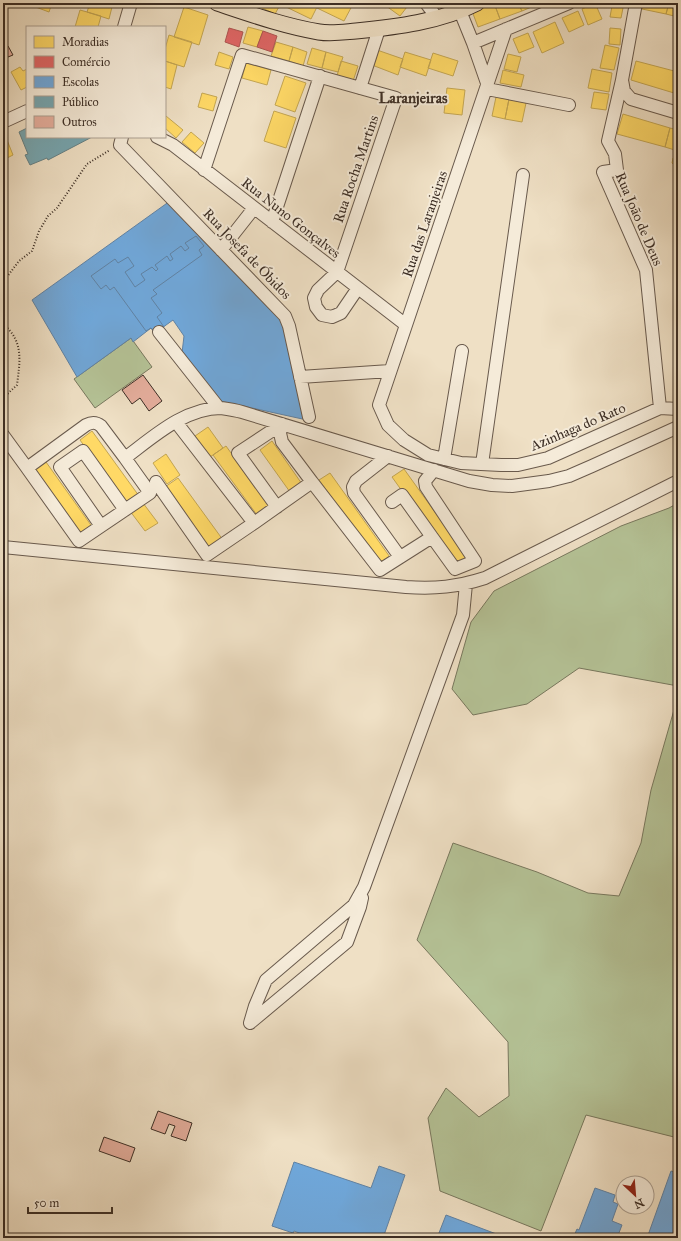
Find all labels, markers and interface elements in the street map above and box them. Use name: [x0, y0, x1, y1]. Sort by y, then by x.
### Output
legend: [26, 26, 166, 138]
text: Moradias: [62, 35, 109, 49]
text: Comércio: [62, 55, 110, 69]
text: Escolas: [62, 75, 99, 89]
district label: Laranjeiras: [379, 89, 448, 108]
text: Público: [62, 95, 99, 109]
street label: Rua Rocha Martins: [330, 113, 382, 225]
text: Outros: [62, 115, 97, 129]
street label: Rua das Laranjeiras: [399, 169, 451, 279]
street label: Rua João de Deus: [611, 170, 666, 269]
street label: Rua Nuno Gonçalves: [238, 174, 344, 262]
street label: Rua Josefa de Óbidos: [199, 204, 296, 304]
street label: Azinhaga do Rato: [527, 399, 628, 455]
north arrow: [615, 1175, 655, 1215]
scale bar: [28, 1189, 112, 1215]
text: 50 m: [34, 1196, 59, 1210]
text: N: [632, 1196, 646, 1212]

